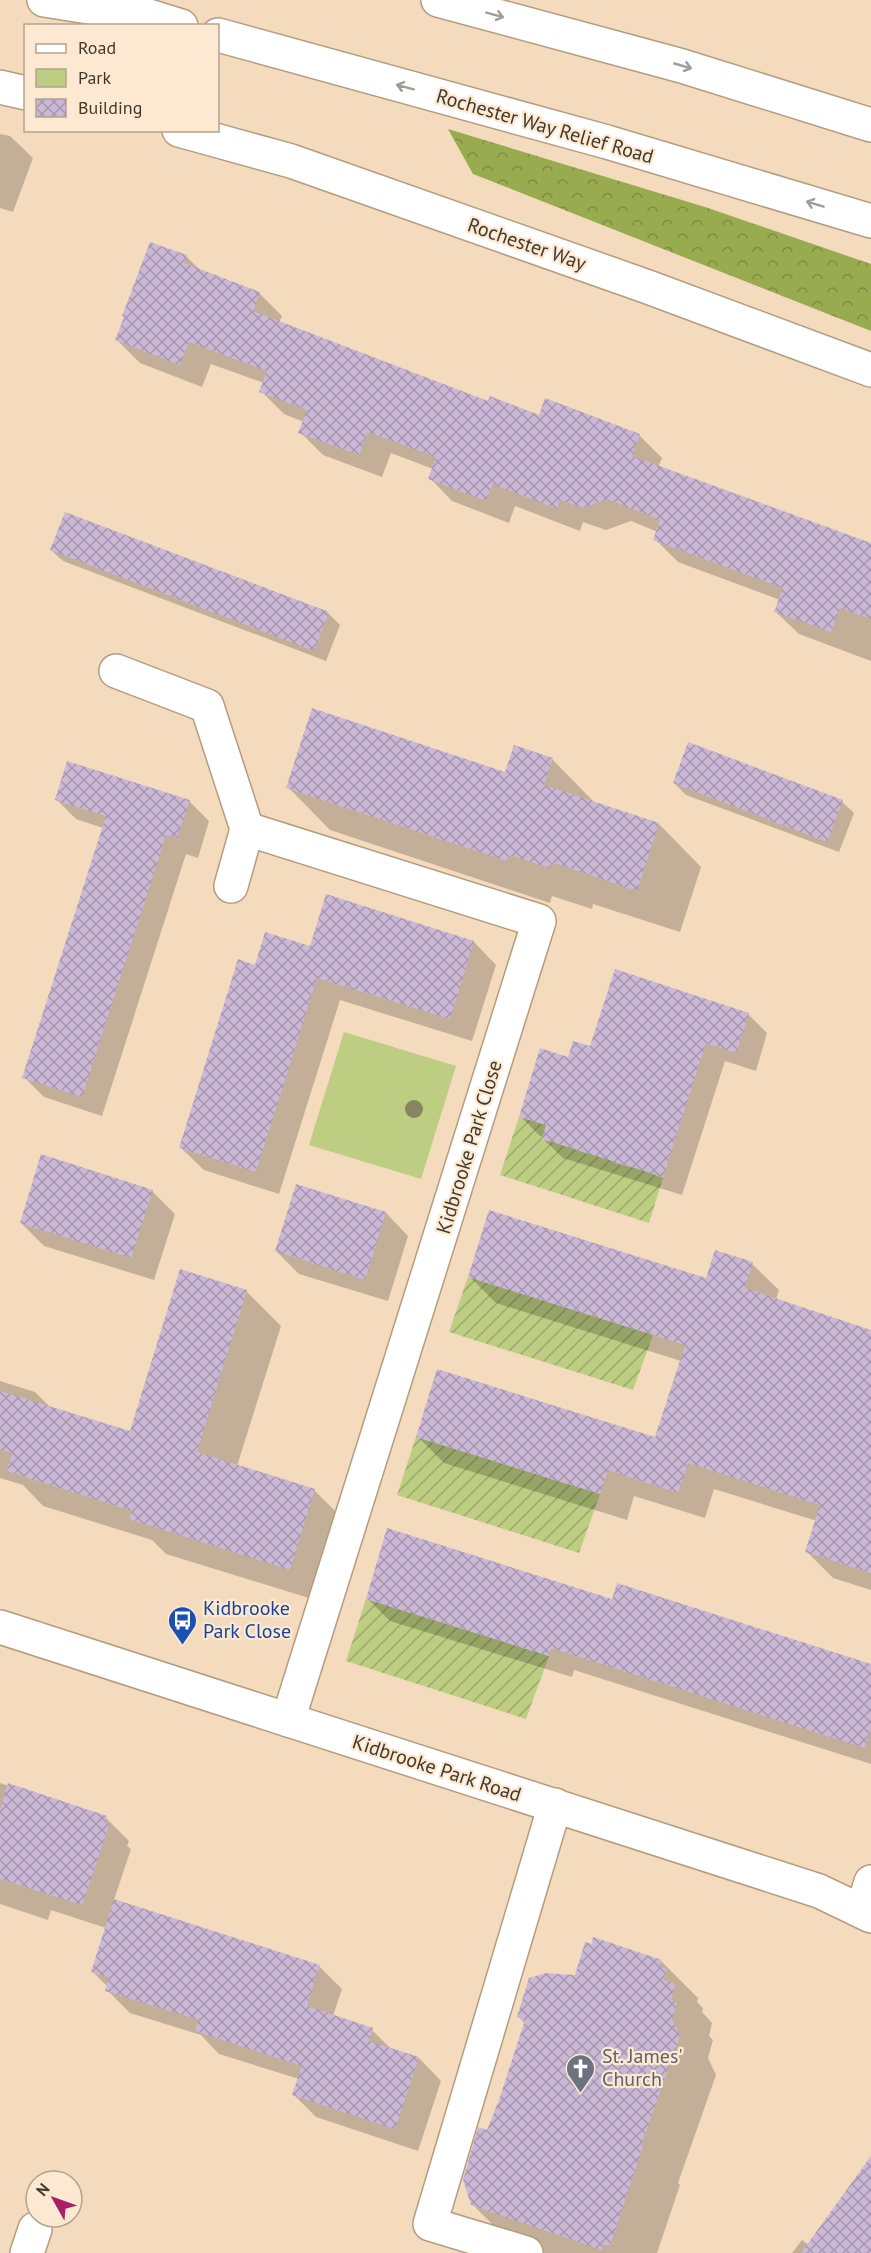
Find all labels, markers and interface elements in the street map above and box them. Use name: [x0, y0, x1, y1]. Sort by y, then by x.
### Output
one-way arrow: [485, 10, 504, 22]
legend: [24, 24, 219, 132]
text: Road: [78, 36, 116, 59]
one-way arrow: [673, 61, 692, 72]
text: Park: [78, 66, 111, 89]
one-way arrow: [396, 81, 415, 92]
street label: Rochester Way Relief Road: [433, 83, 657, 169]
text: Building: [78, 96, 142, 119]
one-way arrow: [806, 198, 825, 209]
street label: Rochester Way: [464, 212, 590, 277]
street label: Kidbrooke Park Close: [430, 1057, 508, 1237]
place label: Kidbrooke Park Close: [203, 1595, 291, 1644]
bus stop icon: Kidbrooke Park Close: [166, 1604, 198, 1646]
street label: Kidbrooke Park Road: [349, 1728, 525, 1808]
place label: St. James' Church: [602, 2043, 683, 2092]
church icon: St. James' Church: [565, 2052, 597, 2094]
north arrow: [24, 2169, 84, 2229]
text: N: [31, 2179, 54, 2200]

